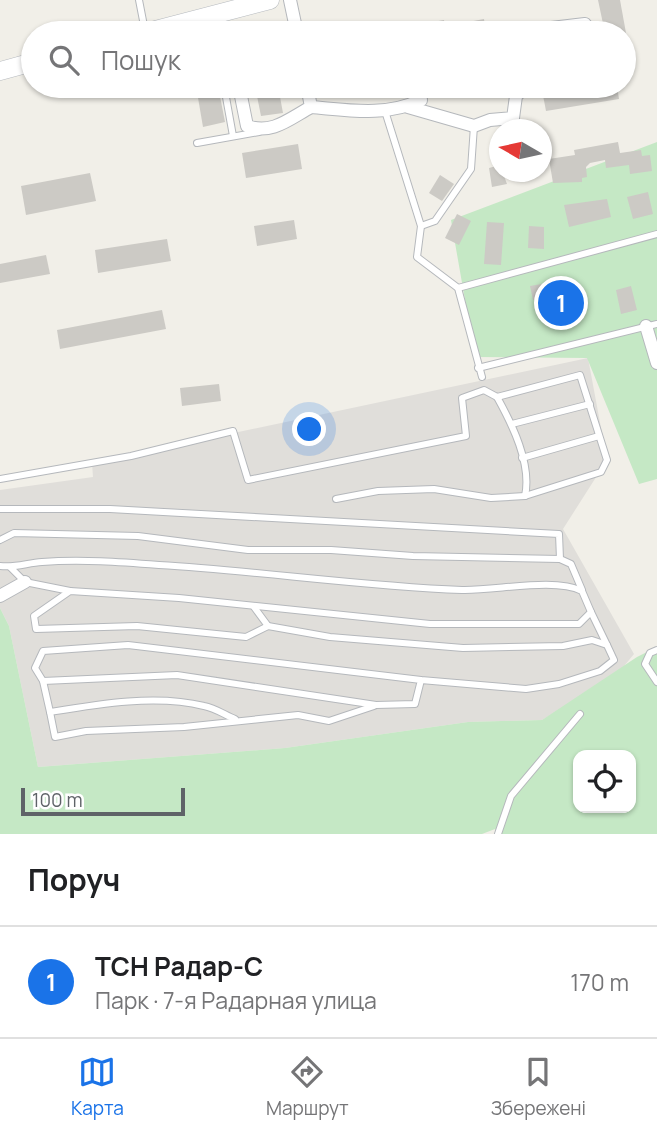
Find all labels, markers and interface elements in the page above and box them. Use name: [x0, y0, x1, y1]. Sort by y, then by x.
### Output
search box: [21, 21, 636, 98]
icon: search: [45, 41, 83, 79]
text: Пошук: [101, 42, 181, 78]
north arrow: [489, 119, 552, 182]
pin: 1: [538, 277, 584, 329]
your location: [292, 412, 326, 446]
map controls: [573, 750, 636, 813]
button: locate: [573, 750, 636, 813]
scale bar: [21, 785, 186, 817]
text: 100 m: [32, 787, 83, 813]
text: Поруч: [28, 859, 120, 900]
text: ТСН Радар-С: [95, 948, 263, 984]
text: 1: [46, 966, 56, 998]
text: 170 m: [570, 966, 629, 998]
text: Парк · 7-я Радарная улица: [95, 984, 377, 1016]
tab: Карта: [71, 1053, 124, 1121]
tab: Маршрут: [266, 1053, 349, 1121]
tab: Збережені: [491, 1053, 586, 1121]

